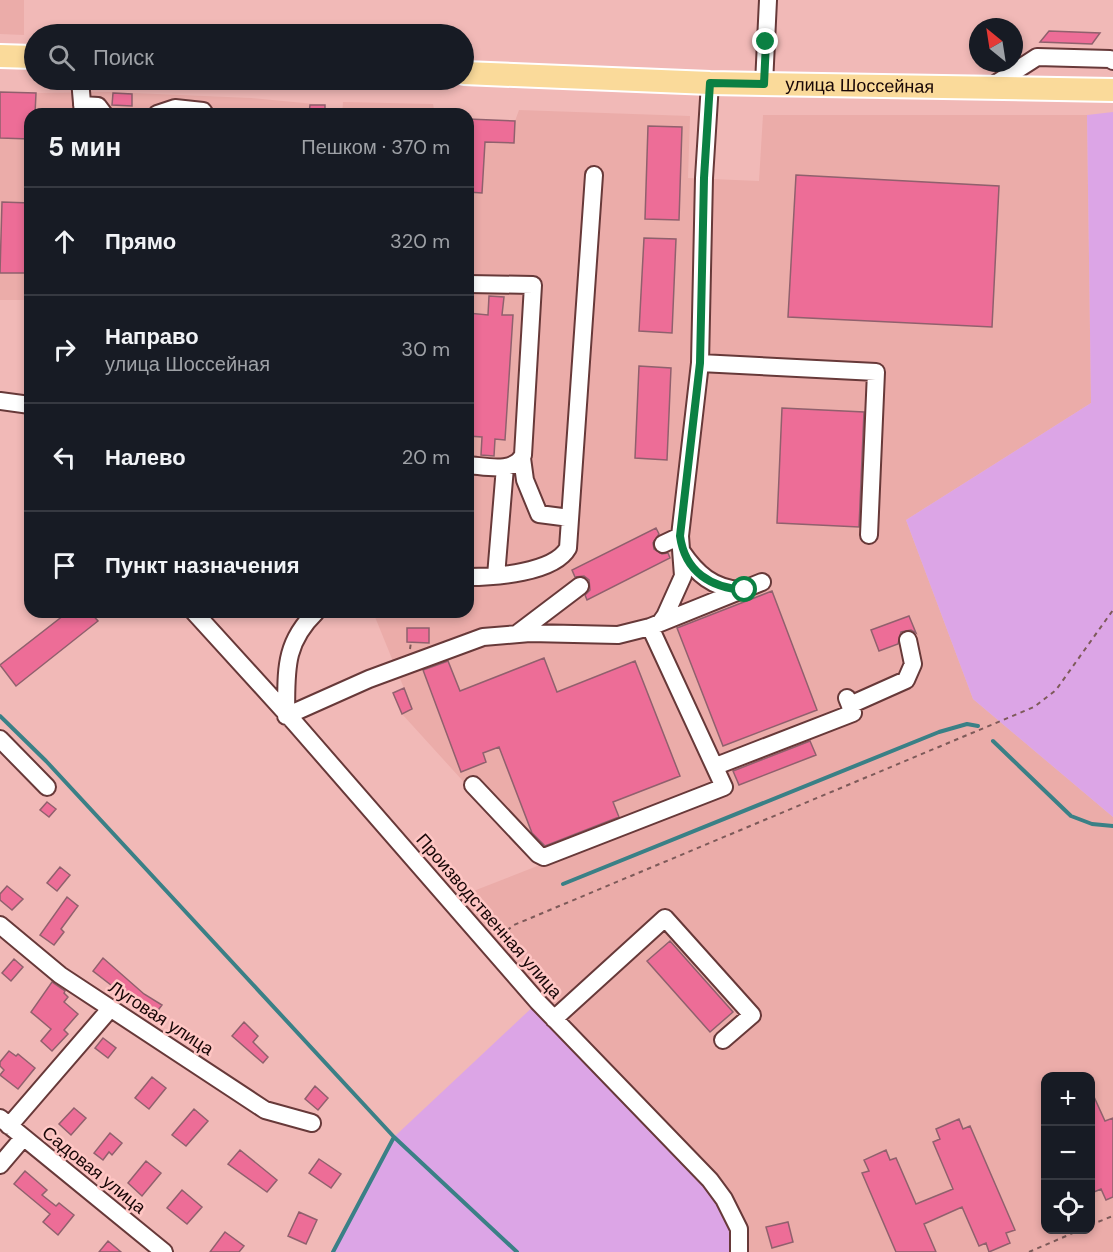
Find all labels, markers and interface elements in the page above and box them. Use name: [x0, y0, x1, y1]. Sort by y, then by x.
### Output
north arrow: [969, 18, 1023, 72]
search box: [24, 24, 474, 90]
route end: [752, 28, 778, 54]
icon: search: [45, 41, 78, 74]
text: Поиск: [93, 43, 154, 72]
street label: улица Шоссейная: [785, 72, 934, 99]
text: 5 мин: [48, 130, 121, 164]
text: Пешком · 370 m: [301, 134, 450, 160]
icon: ahead: [48, 225, 81, 258]
text: Прямо: [105, 227, 176, 256]
text: 320 m: [390, 228, 450, 254]
text: Направо: [105, 322, 199, 351]
icon: right: [48, 333, 81, 366]
text: 30 m: [401, 336, 450, 362]
text: улица Шоссейная: [105, 351, 270, 377]
icon: left: [48, 441, 81, 474]
text: Налево: [105, 443, 186, 472]
text: 20 m: [402, 444, 450, 470]
icon: arrive: [48, 549, 81, 582]
text: Пункт назначения: [105, 551, 300, 580]
route start: [731, 576, 757, 602]
street label: Производственная улица: [411, 828, 568, 1004]
street label: Луговая улица: [104, 975, 219, 1061]
map controls: [1041, 1072, 1095, 1234]
button: +: [1041, 1072, 1095, 1126]
street label: Садовая улица: [37, 1121, 152, 1220]
button: −: [1041, 1126, 1095, 1180]
button: locate: [1041, 1180, 1095, 1234]

